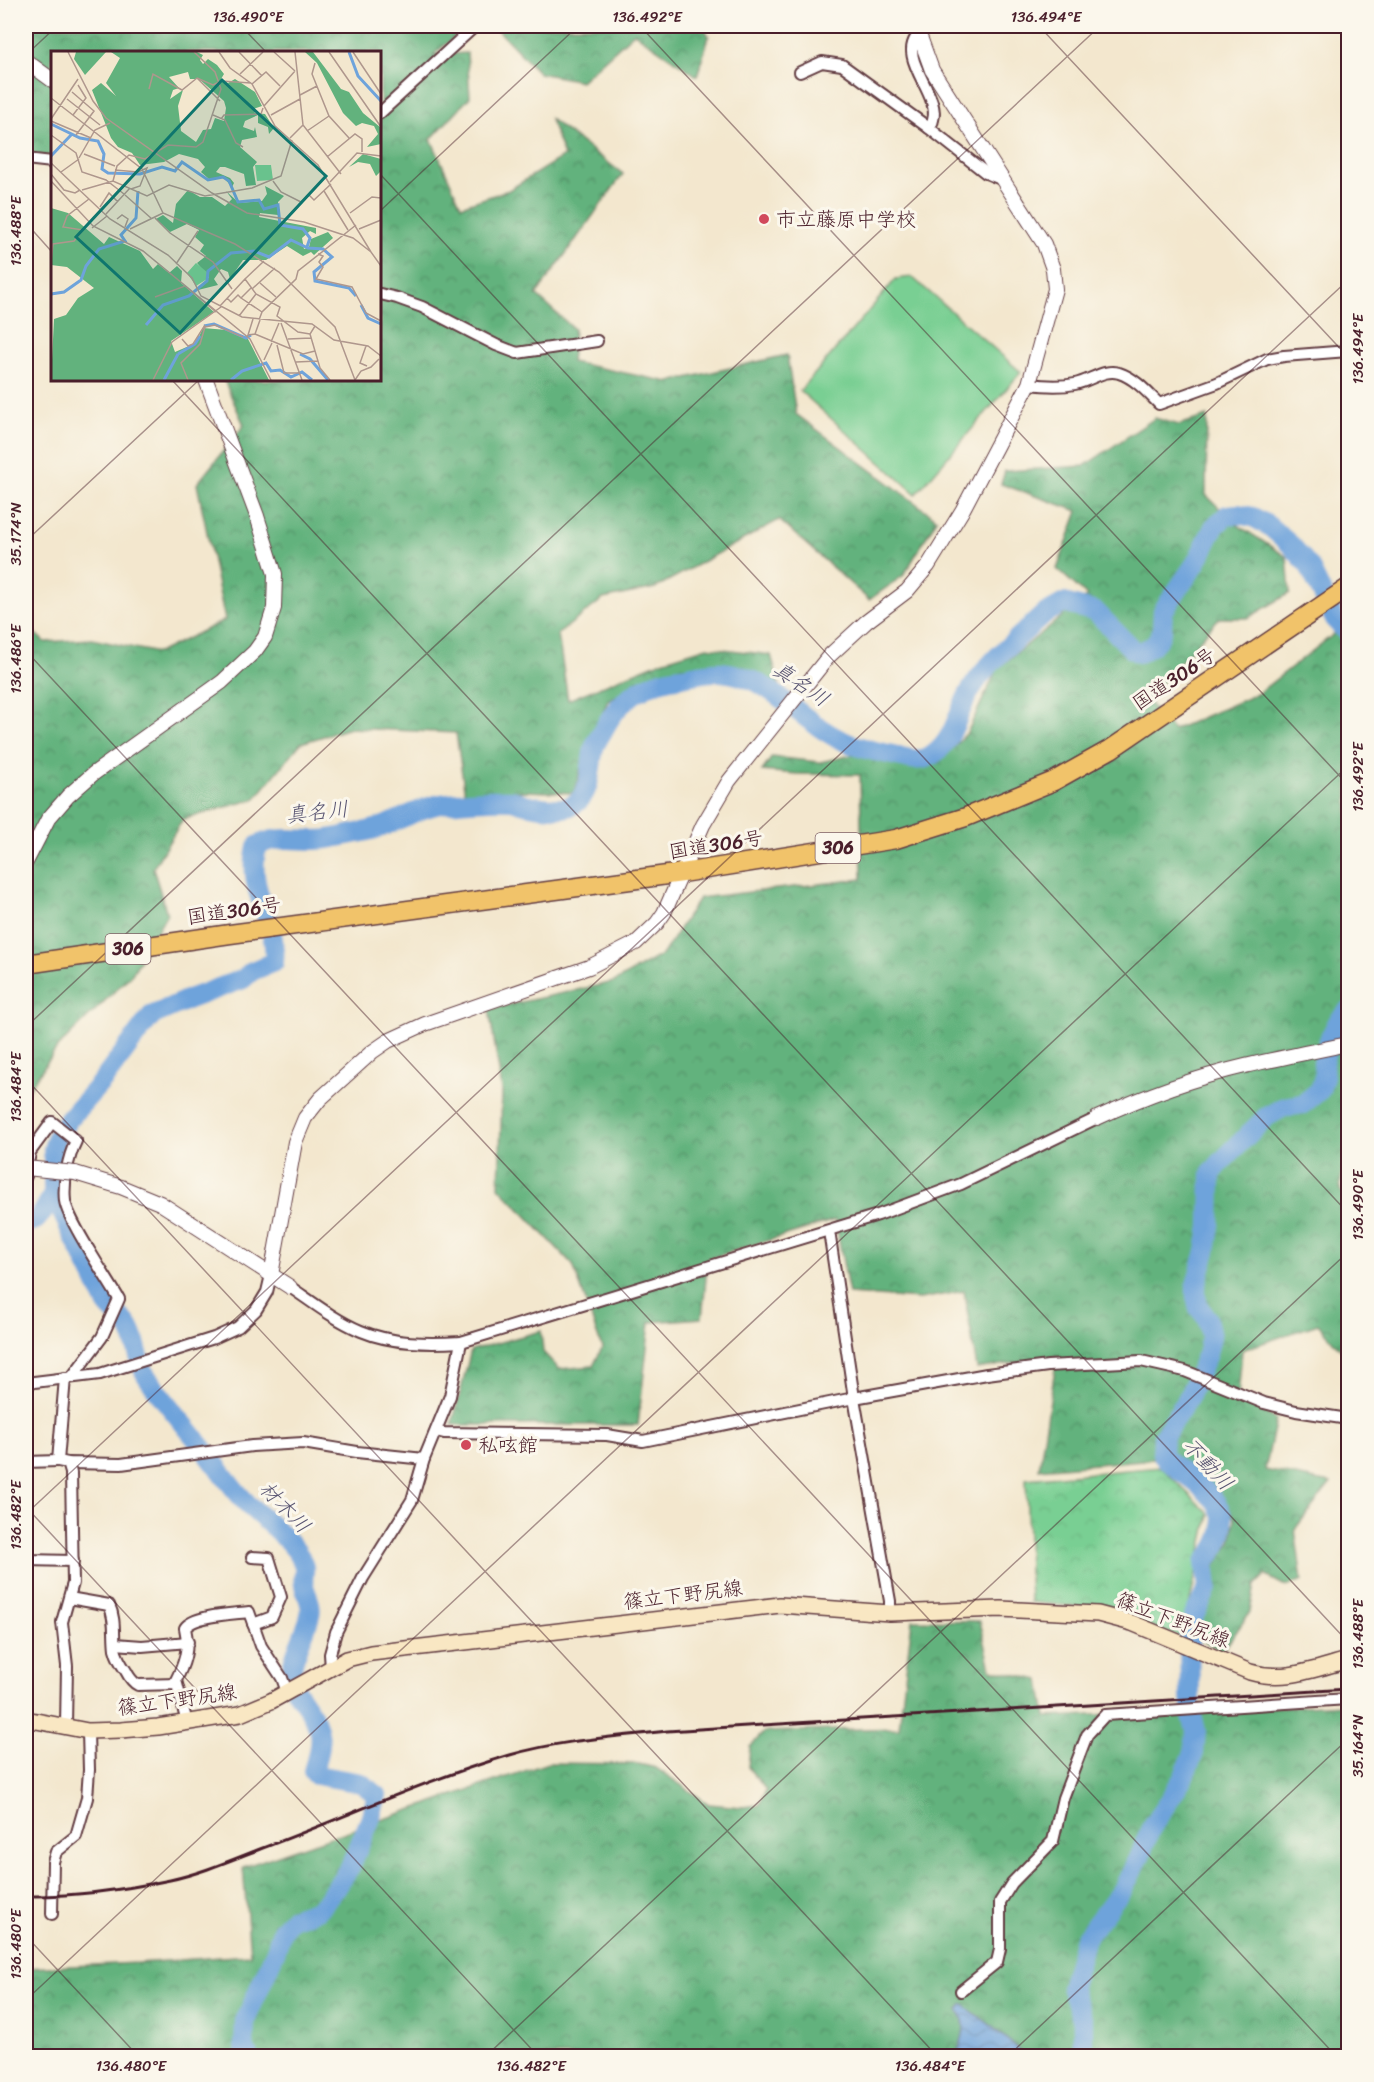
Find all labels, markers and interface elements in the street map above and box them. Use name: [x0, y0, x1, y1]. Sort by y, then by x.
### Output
text: 136.490°E: [213, 4, 285, 30]
text: 136.492°E: [612, 4, 684, 30]
text: 136.494°E: [1011, 4, 1083, 30]
inset map: [51, 51, 381, 381]
text: 136.488°E: [3, 194, 29, 266]
place label: 市立藤原中学校: [776, 202, 916, 237]
marker: 市立藤原中学校: [757, 212, 771, 226]
text: 136.494°E: [1345, 312, 1371, 384]
text: 35.174°N: [3, 502, 29, 566]
text: 136.486°E: [3, 623, 29, 694]
street label: 国道306号: [1125, 638, 1223, 720]
water label: 真名川: [764, 651, 838, 717]
text: 136.492°E: [1345, 740, 1371, 812]
water label: 真名川: [284, 790, 350, 834]
street label: 国道306号: [666, 820, 766, 870]
road number: 306: [816, 833, 860, 863]
street label: 国道306号: [185, 887, 283, 935]
road number: 306: [106, 934, 150, 964]
text: 136.484°E: [3, 1050, 29, 1122]
text: 136.490°E: [1345, 1168, 1371, 1240]
place label: 私呟館: [478, 1428, 538, 1463]
water label: 不動川: [1173, 1428, 1243, 1500]
marker: 私呟館: [459, 1438, 473, 1452]
water label: 材木川: [249, 1471, 321, 1543]
text: 136.482°E: [3, 1479, 29, 1550]
street label: 篠立下野尻線: [621, 1570, 745, 1620]
street label: 篠立下野尻線: [1111, 1582, 1235, 1658]
text: 136.488°E: [1345, 1597, 1371, 1669]
street label: 篠立下野尻線: [115, 1674, 239, 1726]
text: 35.164°N: [1345, 1714, 1371, 1778]
text: 136.480°E: [3, 1907, 29, 1979]
text: 136.480°E: [96, 2053, 168, 2079]
text: 136.482°E: [496, 2053, 567, 2079]
text: 136.484°E: [895, 2053, 967, 2079]

